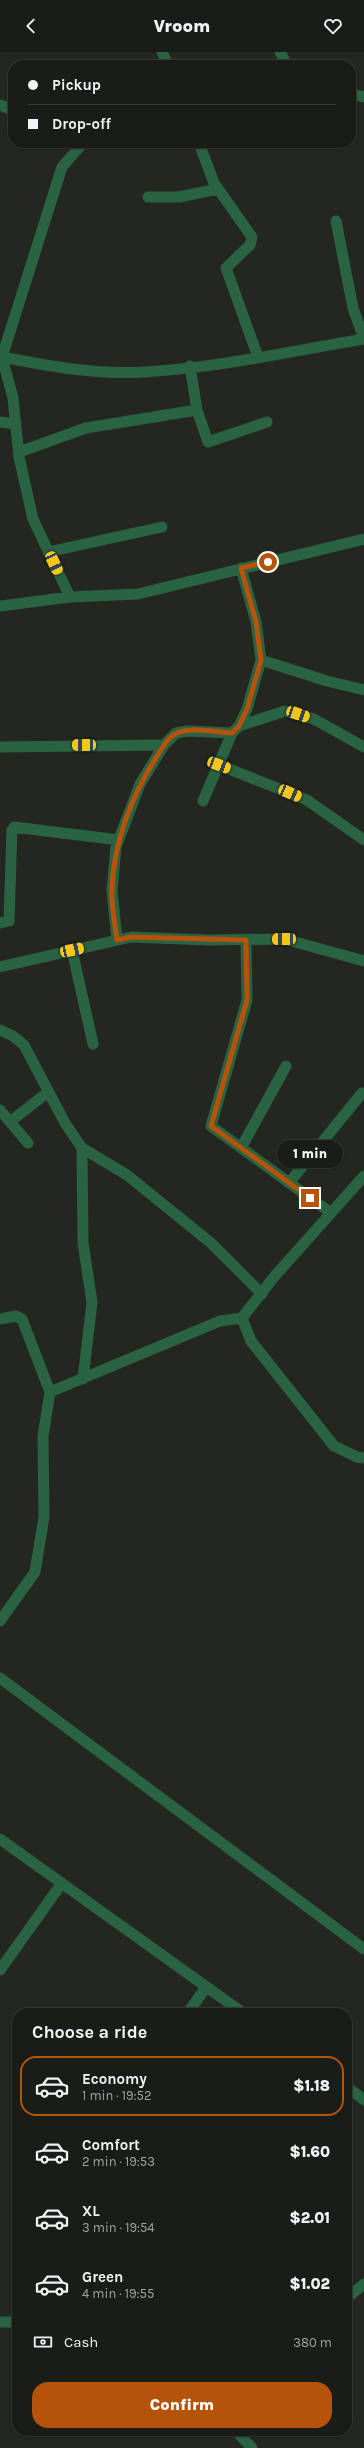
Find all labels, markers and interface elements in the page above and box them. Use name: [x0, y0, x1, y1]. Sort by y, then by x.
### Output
icon: back: [20, 15, 42, 37]
text: Vroom: [154, 15, 210, 37]
icon: heart: [322, 15, 344, 37]
text: Pickup: [52, 76, 101, 94]
text: Drop-off: [52, 115, 111, 133]
car: [43, 550, 65, 576]
route start: [259, 553, 277, 571]
car: [285, 704, 311, 724]
car: [72, 739, 96, 751]
car: [206, 755, 232, 775]
car: [277, 783, 303, 803]
car: [272, 933, 296, 945]
car: [59, 942, 85, 958]
callout: 1 min: [277, 1140, 343, 1168]
text: 1 min: [293, 1146, 327, 1161]
route end: [301, 1189, 319, 1207]
text: Choose a ride: [32, 2021, 147, 2043]
icon: car: [34, 2068, 70, 2104]
text: Economy: [82, 2070, 147, 2088]
text: $1.18: [293, 2077, 330, 2095]
text: 1 min · 19:52: [82, 2088, 151, 2103]
icon: car: [34, 2134, 70, 2170]
text: Comfort: [82, 2136, 140, 2154]
text: $1.60: [289, 2143, 330, 2161]
text: 2 min · 19:53: [82, 2154, 155, 2169]
icon: car: [34, 2200, 70, 2236]
text: XL: [82, 2202, 100, 2220]
text: $2.01: [290, 2209, 330, 2227]
text: 3 min · 19:54: [82, 2220, 155, 2235]
icon: car: [34, 2266, 70, 2302]
text: Green: [82, 2268, 123, 2286]
text: $1.02: [290, 2275, 330, 2293]
text: 4 min · 19:55: [82, 2286, 154, 2301]
icon: cash: [32, 2331, 54, 2353]
text: Cash: [64, 2333, 98, 2351]
text: 380 m: [293, 2335, 332, 2350]
button: Confirm: [32, 2382, 332, 2428]

